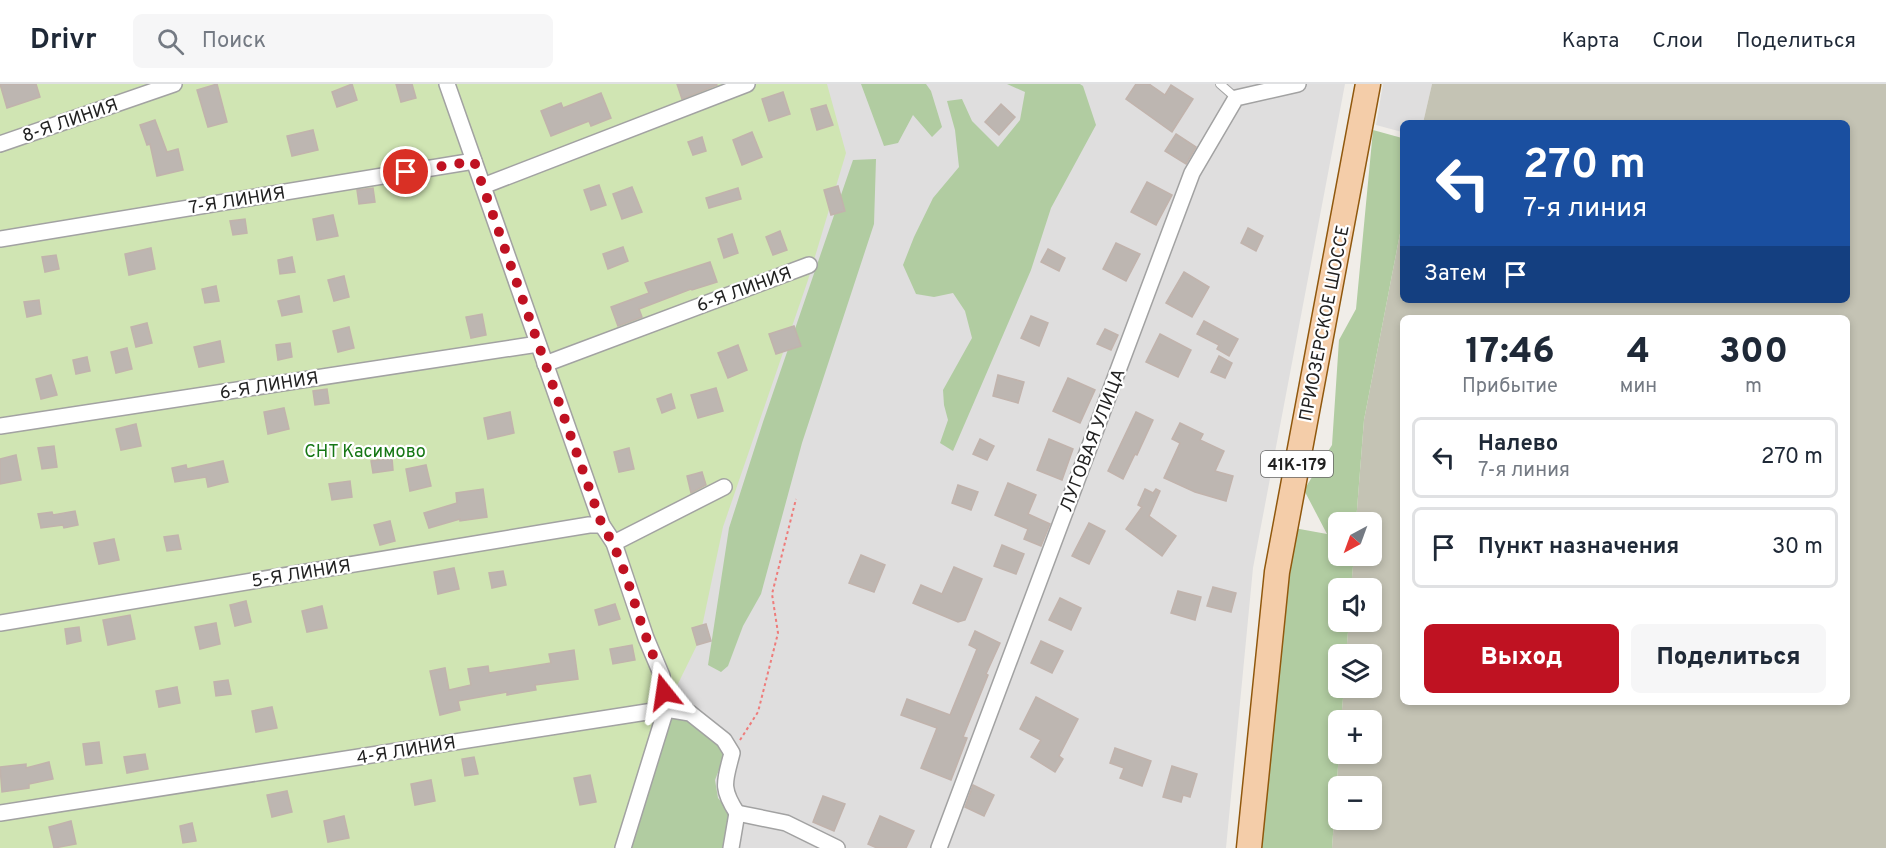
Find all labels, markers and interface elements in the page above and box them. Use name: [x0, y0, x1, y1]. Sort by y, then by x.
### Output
search box: [133, 14, 553, 68]
text: Drivr: [30, 23, 97, 59]
icon: search: [154, 25, 187, 58]
text: Поиск: [202, 28, 266, 55]
text: Карта: [1562, 28, 1619, 55]
text: Слои: [1652, 28, 1703, 55]
text: Поделиться: [1736, 28, 1856, 55]
street label: 8-Я ЛИНИЯ: [20, 94, 121, 149]
text: 270 m: [1523, 140, 1646, 193]
icon: left: [1424, 144, 1502, 222]
pin: [380, 146, 431, 197]
icon: arrive: [389, 155, 422, 188]
street label: 7-Я ЛИНИЯ: [187, 183, 287, 220]
text: 7-я линия: [1523, 192, 1647, 226]
street label: ПРИОЗЕРСКОЕ ШОССЕ: [1295, 223, 1356, 423]
icon: arrive: [1499, 258, 1532, 291]
text: Затем: [1424, 261, 1487, 288]
street label: 6-Я ЛИНИЯ: [694, 263, 795, 318]
text: 17:46: [1465, 330, 1555, 376]
text: 4: [1627, 330, 1650, 376]
text: 300: [1719, 330, 1788, 376]
street label: ЛУГОВАЯ УЛИЦА: [1055, 366, 1131, 515]
street label: 6-Я ЛИНИЯ: [218, 367, 320, 406]
text: Прибытие: [1462, 374, 1558, 400]
text: мин: [1620, 374, 1657, 400]
text: m: [1745, 374, 1762, 400]
text: Налево: [1478, 431, 1558, 458]
park label: СНТ Касимово: [304, 441, 426, 464]
icon: left: [1427, 441, 1460, 474]
text: 270 m: [1761, 444, 1823, 471]
road number: 41К-179: [1261, 451, 1333, 477]
text: 7-я линия: [1478, 458, 1570, 484]
north arrow: [1328, 512, 1382, 566]
map controls: [1328, 512, 1382, 830]
icon: arrive: [1427, 531, 1460, 564]
text: Пункт назначения: [1478, 534, 1679, 561]
text: 30 m: [1772, 534, 1823, 561]
street label: 5-Я ЛИНИЯ: [250, 555, 352, 594]
button: sound: [1328, 578, 1382, 632]
button: Выход: [1424, 624, 1619, 693]
button: Поделиться: [1631, 624, 1826, 693]
button: layers: [1328, 644, 1382, 698]
position arrow: [632, 660, 696, 724]
button: +: [1328, 710, 1382, 764]
street label: 4-Я ЛИНИЯ: [355, 732, 457, 771]
button: −: [1328, 776, 1382, 830]

